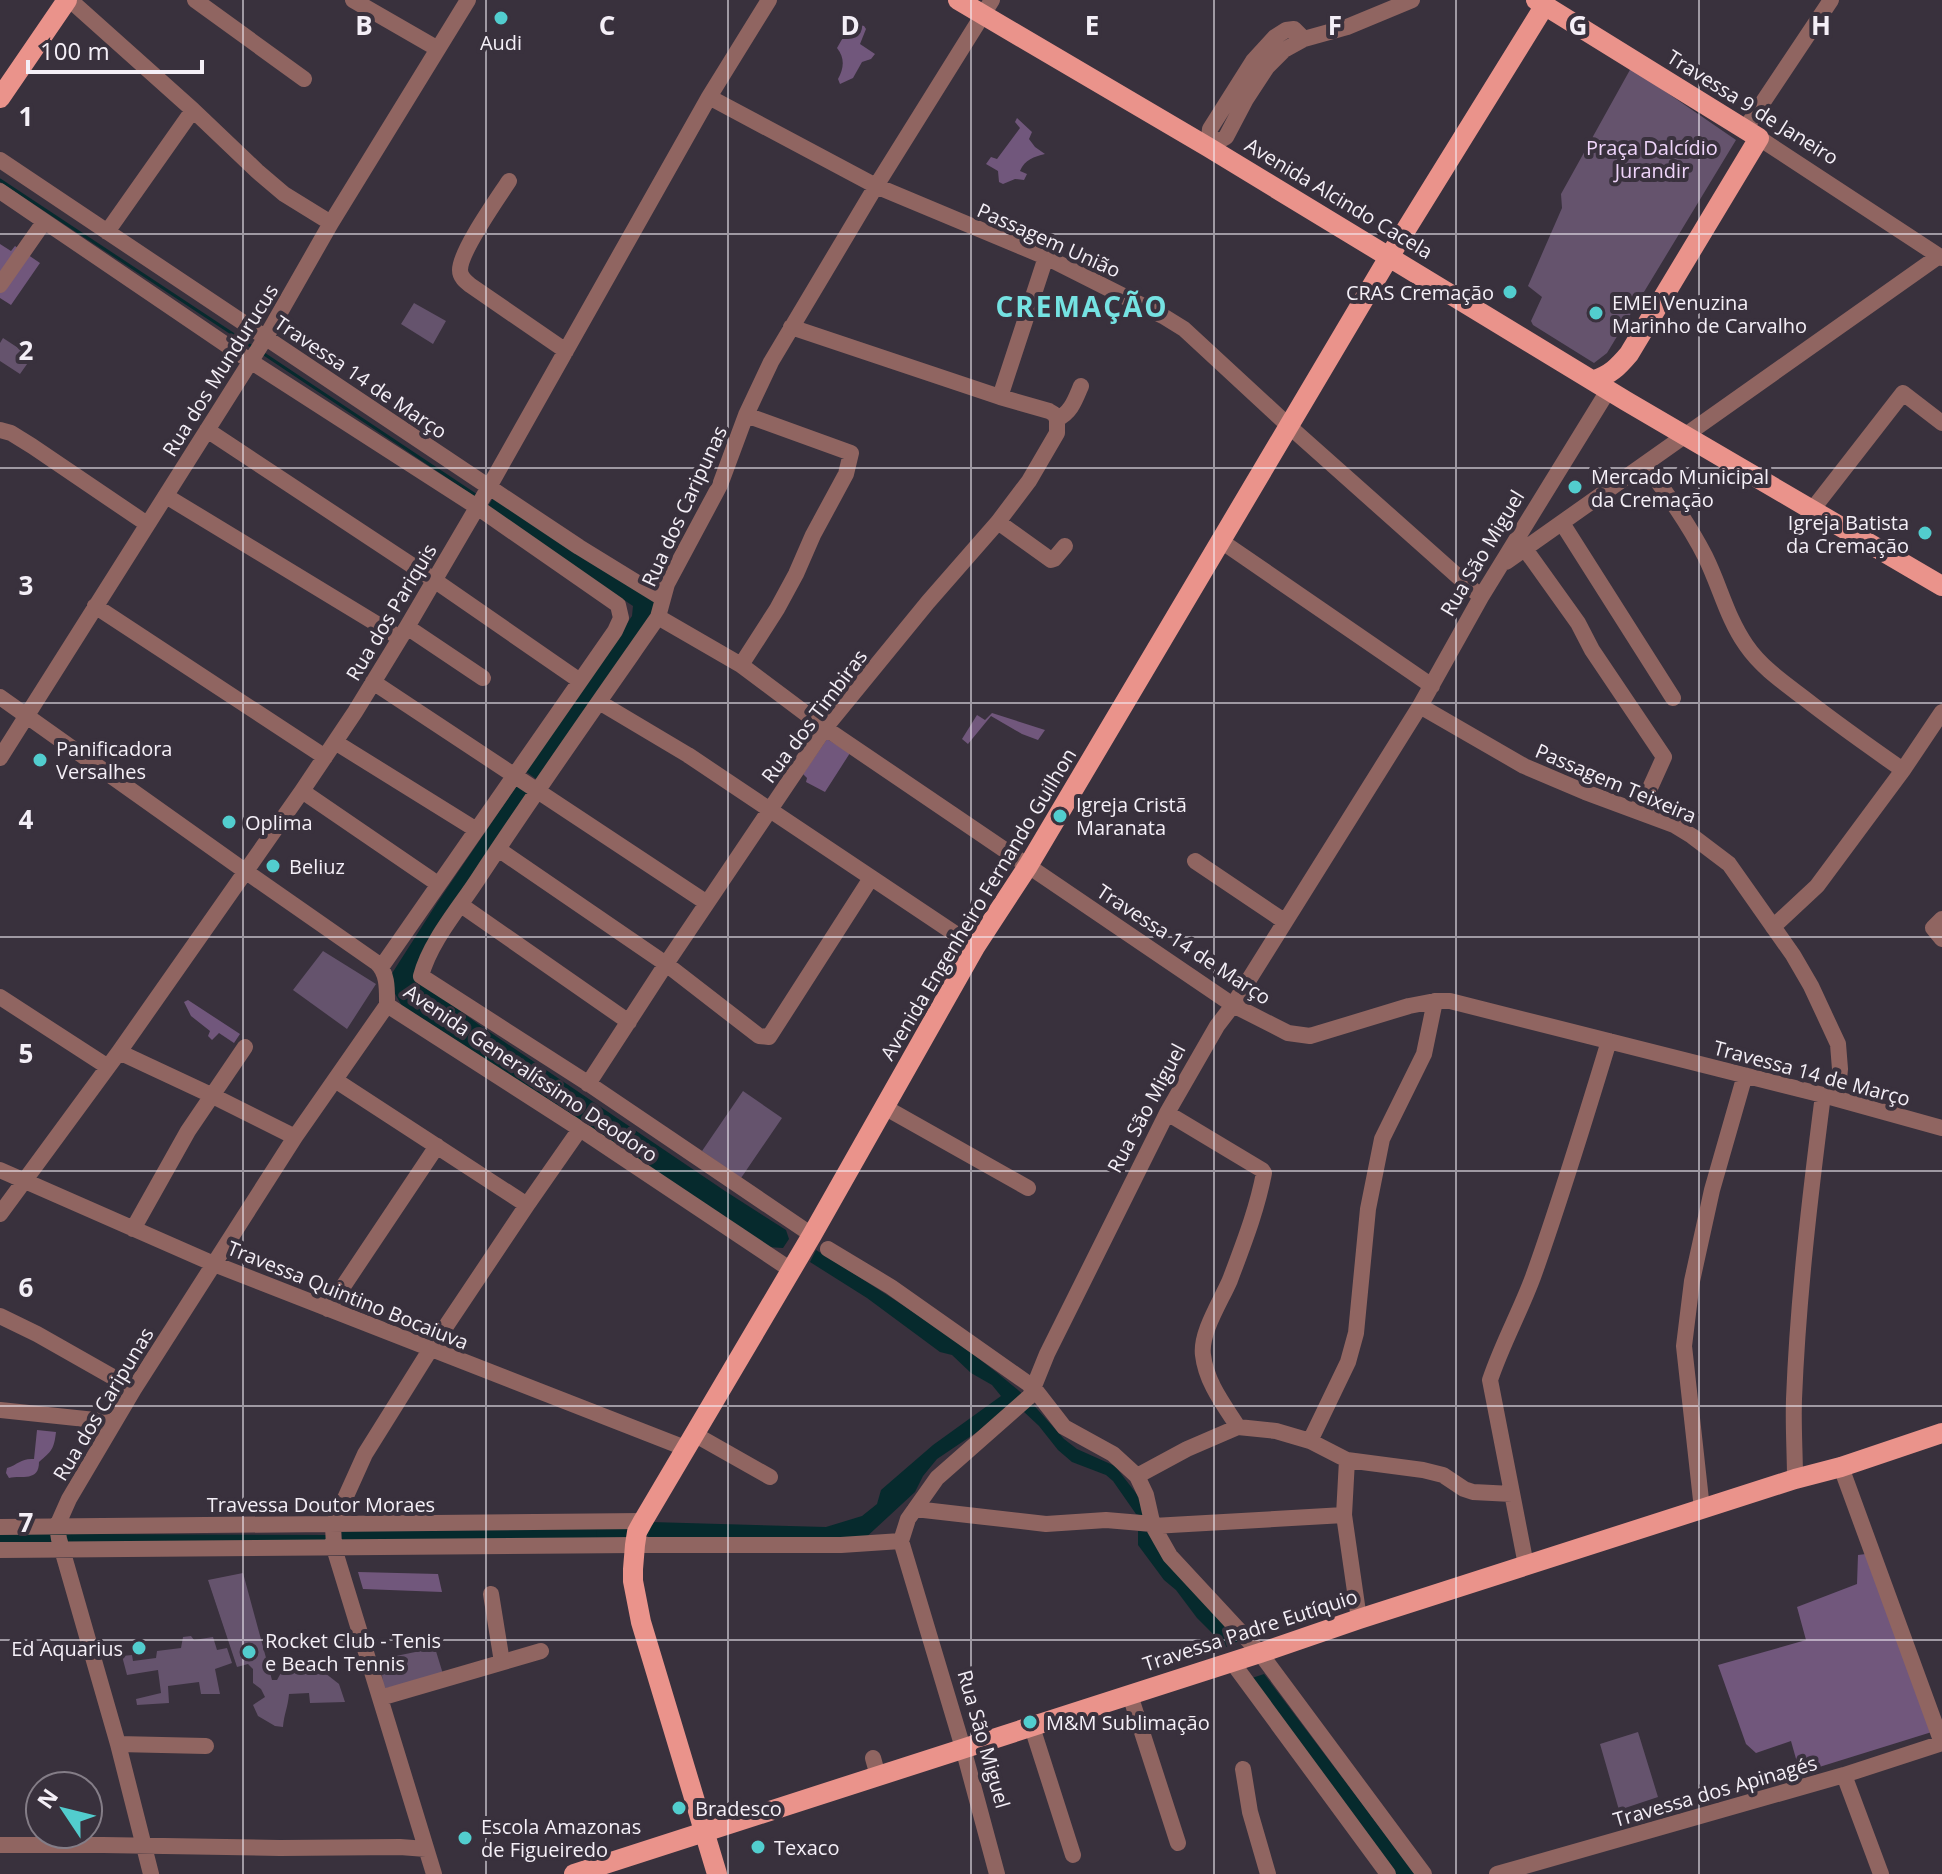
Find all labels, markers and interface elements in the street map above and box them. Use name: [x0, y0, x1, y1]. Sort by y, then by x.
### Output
text: B: [355, 7, 373, 43]
text: C: [599, 7, 615, 43]
text: D: [840, 7, 860, 43]
text: E: [1085, 7, 1099, 43]
text: F: [1328, 7, 1342, 43]
text: G: [1569, 7, 1587, 43]
text: H: [1811, 7, 1831, 43]
marker: Audi: [492, 9, 510, 27]
scale bar: [28, 24, 202, 74]
place label: Audi: [480, 29, 522, 56]
text: 100 m: [40, 34, 110, 67]
street label: Travessa 9 de Janeiro: [1662, 43, 1844, 171]
text: 1: [19, 98, 33, 134]
street label: Avenida Alcindo Cacela: [1240, 131, 1438, 265]
park label: Praça Dalcídio Jurandir: [1586, 134, 1718, 184]
street label: Passagem União: [973, 196, 1125, 284]
street label: Rua dos Mundurucus: [156, 279, 284, 461]
place label: CRAS Cremação: [1346, 279, 1494, 306]
marker: CRAS Cremação: [1501, 283, 1519, 301]
district label: CREMAÇÃO: [995, 287, 1169, 325]
place label: EMEI Venuzina Marinho de Carvalho: [1612, 289, 1807, 339]
marker: EMEI Venuzina Marinho de Carvalho: [1587, 304, 1605, 322]
street label: Travessa 14 de Março: [270, 309, 452, 445]
text: 2: [19, 332, 34, 368]
street label: Rua dos Caripunas: [635, 421, 733, 591]
place label: Mercado Municipal da Cremação: [1591, 463, 1769, 513]
marker: Mercado Municipal da Cremação: [1566, 478, 1584, 496]
street label: Rua São Miguel: [1434, 485, 1530, 621]
place label: Igreja Batista da Cremação: [1786, 509, 1909, 559]
marker: Igreja Batista da Cremação: [1916, 524, 1934, 542]
street label: Rua dos Pariquis: [339, 538, 443, 686]
text: 3: [19, 567, 33, 603]
street label: Rua dos Timbiras: [755, 644, 873, 788]
place label: Panificadora Versalhes: [56, 735, 172, 785]
street label: Passagem Teixeira: [1531, 737, 1701, 829]
street label: Avenida Engenheiro Fernando Guilhon: [874, 743, 1082, 1065]
marker: Panificadora Versalhes: [31, 751, 49, 769]
place label: Igreja Cristã Maranata: [1076, 791, 1187, 841]
text: 4: [19, 801, 34, 837]
marker: Igreja Cristã Maranata: [1051, 807, 1069, 825]
place label: Oplima: [245, 809, 313, 836]
marker: Oplima: [220, 813, 238, 831]
place label: Beliuz: [289, 853, 345, 880]
marker: Beliuz: [264, 857, 282, 875]
street label: Travessa 14 de Março: [1092, 878, 1276, 1010]
street label: Avenida Generalíssimo Deodoro: [399, 978, 663, 1168]
street label: Travessa 14 de Março: [1711, 1034, 1913, 1112]
text: 5: [19, 1035, 33, 1071]
street label: Rua São Miguel: [1101, 1039, 1191, 1177]
street label: Travessa Quintino Bocaiuva: [223, 1234, 473, 1356]
text: 6: [19, 1269, 34, 1305]
street label: Rua dos Caripunas: [47, 1322, 159, 1486]
street label: Travessa Doutor Moraes: [207, 1491, 435, 1518]
text: 7: [19, 1504, 34, 1540]
street label: Travessa Padre Eutíquio: [1139, 1583, 1361, 1677]
place label: Rocket Club - Tenis e Beach Tennis: [265, 1627, 441, 1677]
place label: Ed Aquarius: [11, 1635, 123, 1662]
marker: Ed Aquarius: [130, 1639, 148, 1657]
marker: Rocket Club - Tenis e Beach Tennis: [240, 1643, 258, 1661]
street label: Rua São Miguel: [951, 1667, 1017, 1811]
place label: M&M Sublimação: [1046, 1709, 1210, 1736]
marker: M&M Sublimação: [1021, 1713, 1039, 1731]
street label: Travessa dos Apinagés: [1610, 1749, 1820, 1833]
north arrow: [24, 1770, 104, 1850]
text: N: [29, 1782, 64, 1814]
place label: Bradesco: [695, 1795, 782, 1822]
marker: Bradesco: [670, 1799, 688, 1817]
place label: Escola Amazonas de Figueiredo: [481, 1813, 641, 1863]
marker: Escola Amazonas de Figueiredo: [456, 1829, 474, 1847]
place label: Texaco: [774, 1834, 839, 1861]
marker: Texaco: [749, 1838, 767, 1856]

